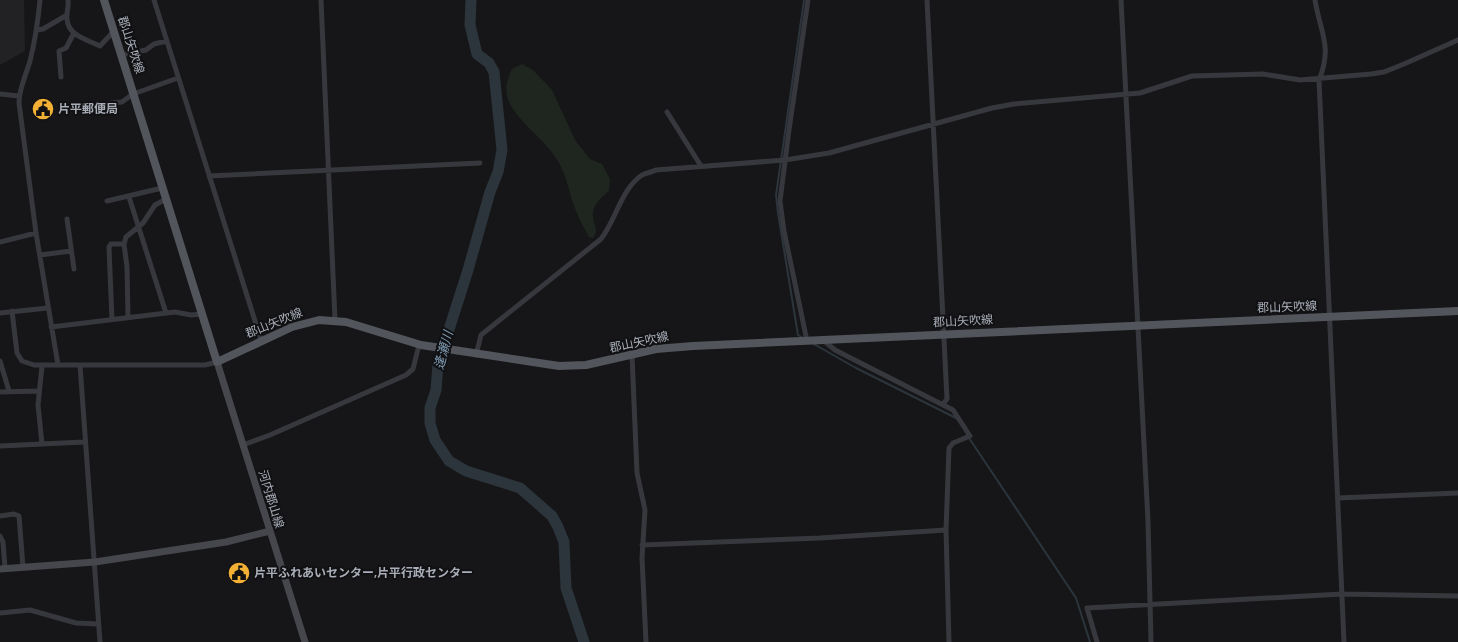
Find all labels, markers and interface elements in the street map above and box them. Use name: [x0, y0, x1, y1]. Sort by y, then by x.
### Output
street label: 郡山矢吹線: [114, 14, 148, 76]
public building icon: 片平郵便局: [30, 96, 56, 122]
place label: 片平郵便局: [58, 101, 118, 117]
street label: 郡山矢吹線: [1257, 298, 1317, 316]
street label: 郡山矢吹線: [243, 304, 305, 342]
street label: 郡山矢吹線: [933, 311, 993, 331]
water label: 逢瀬川: [430, 327, 457, 371]
street label: 郡山矢吹線: [608, 328, 670, 356]
street label: 河内郡山線: [255, 468, 287, 530]
public building icon: 片平ふれあいセンター,片平行政センター: [226, 560, 252, 586]
place label: 片平ふれあいセンター,片平行政センター: [254, 565, 473, 581]

